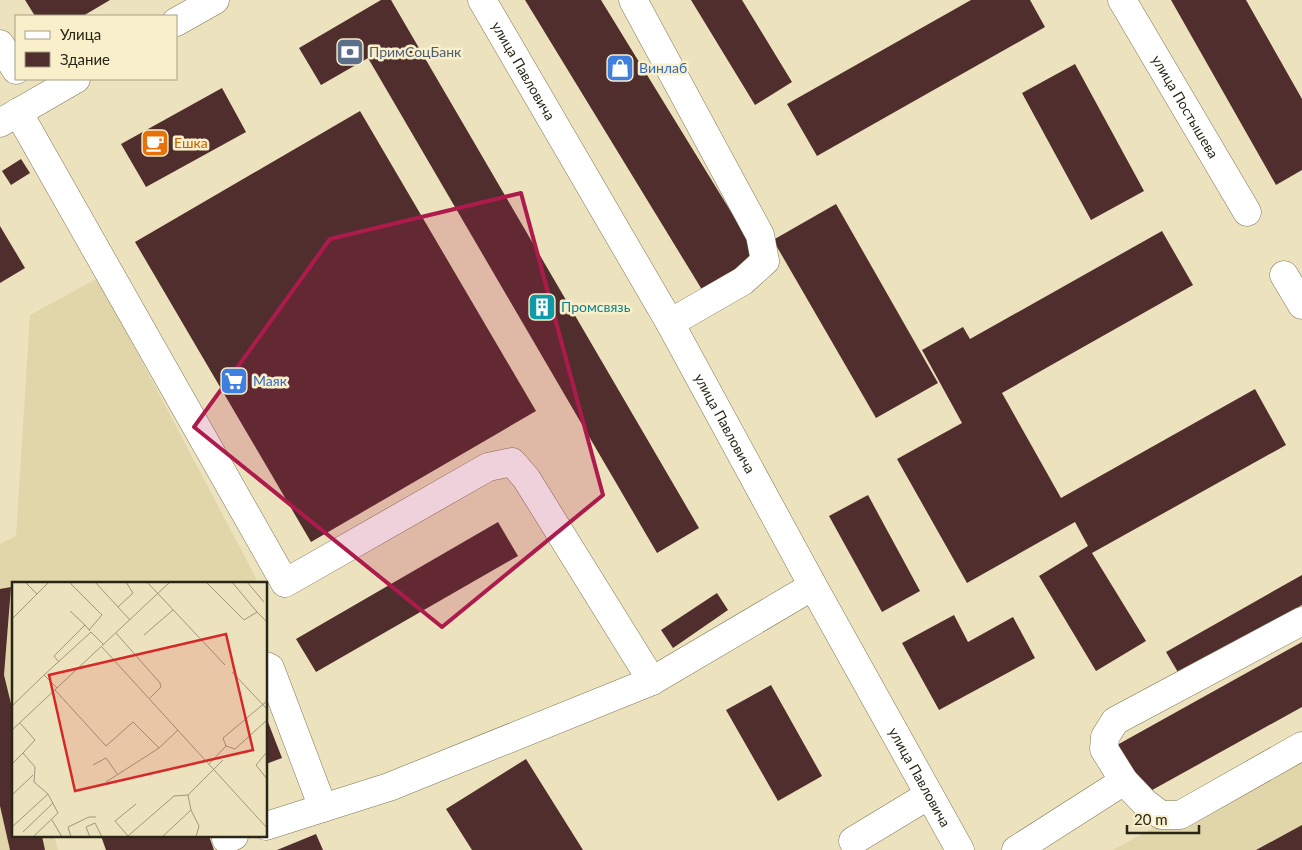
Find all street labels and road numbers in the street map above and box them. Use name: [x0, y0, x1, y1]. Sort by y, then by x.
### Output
street label: улица Павловича: [488, 18, 559, 123]
street label: улица Постышева: [1148, 52, 1222, 161]
street label: улица Павловича: [691, 370, 759, 476]
street label: улица Павловича: [885, 724, 954, 830]

